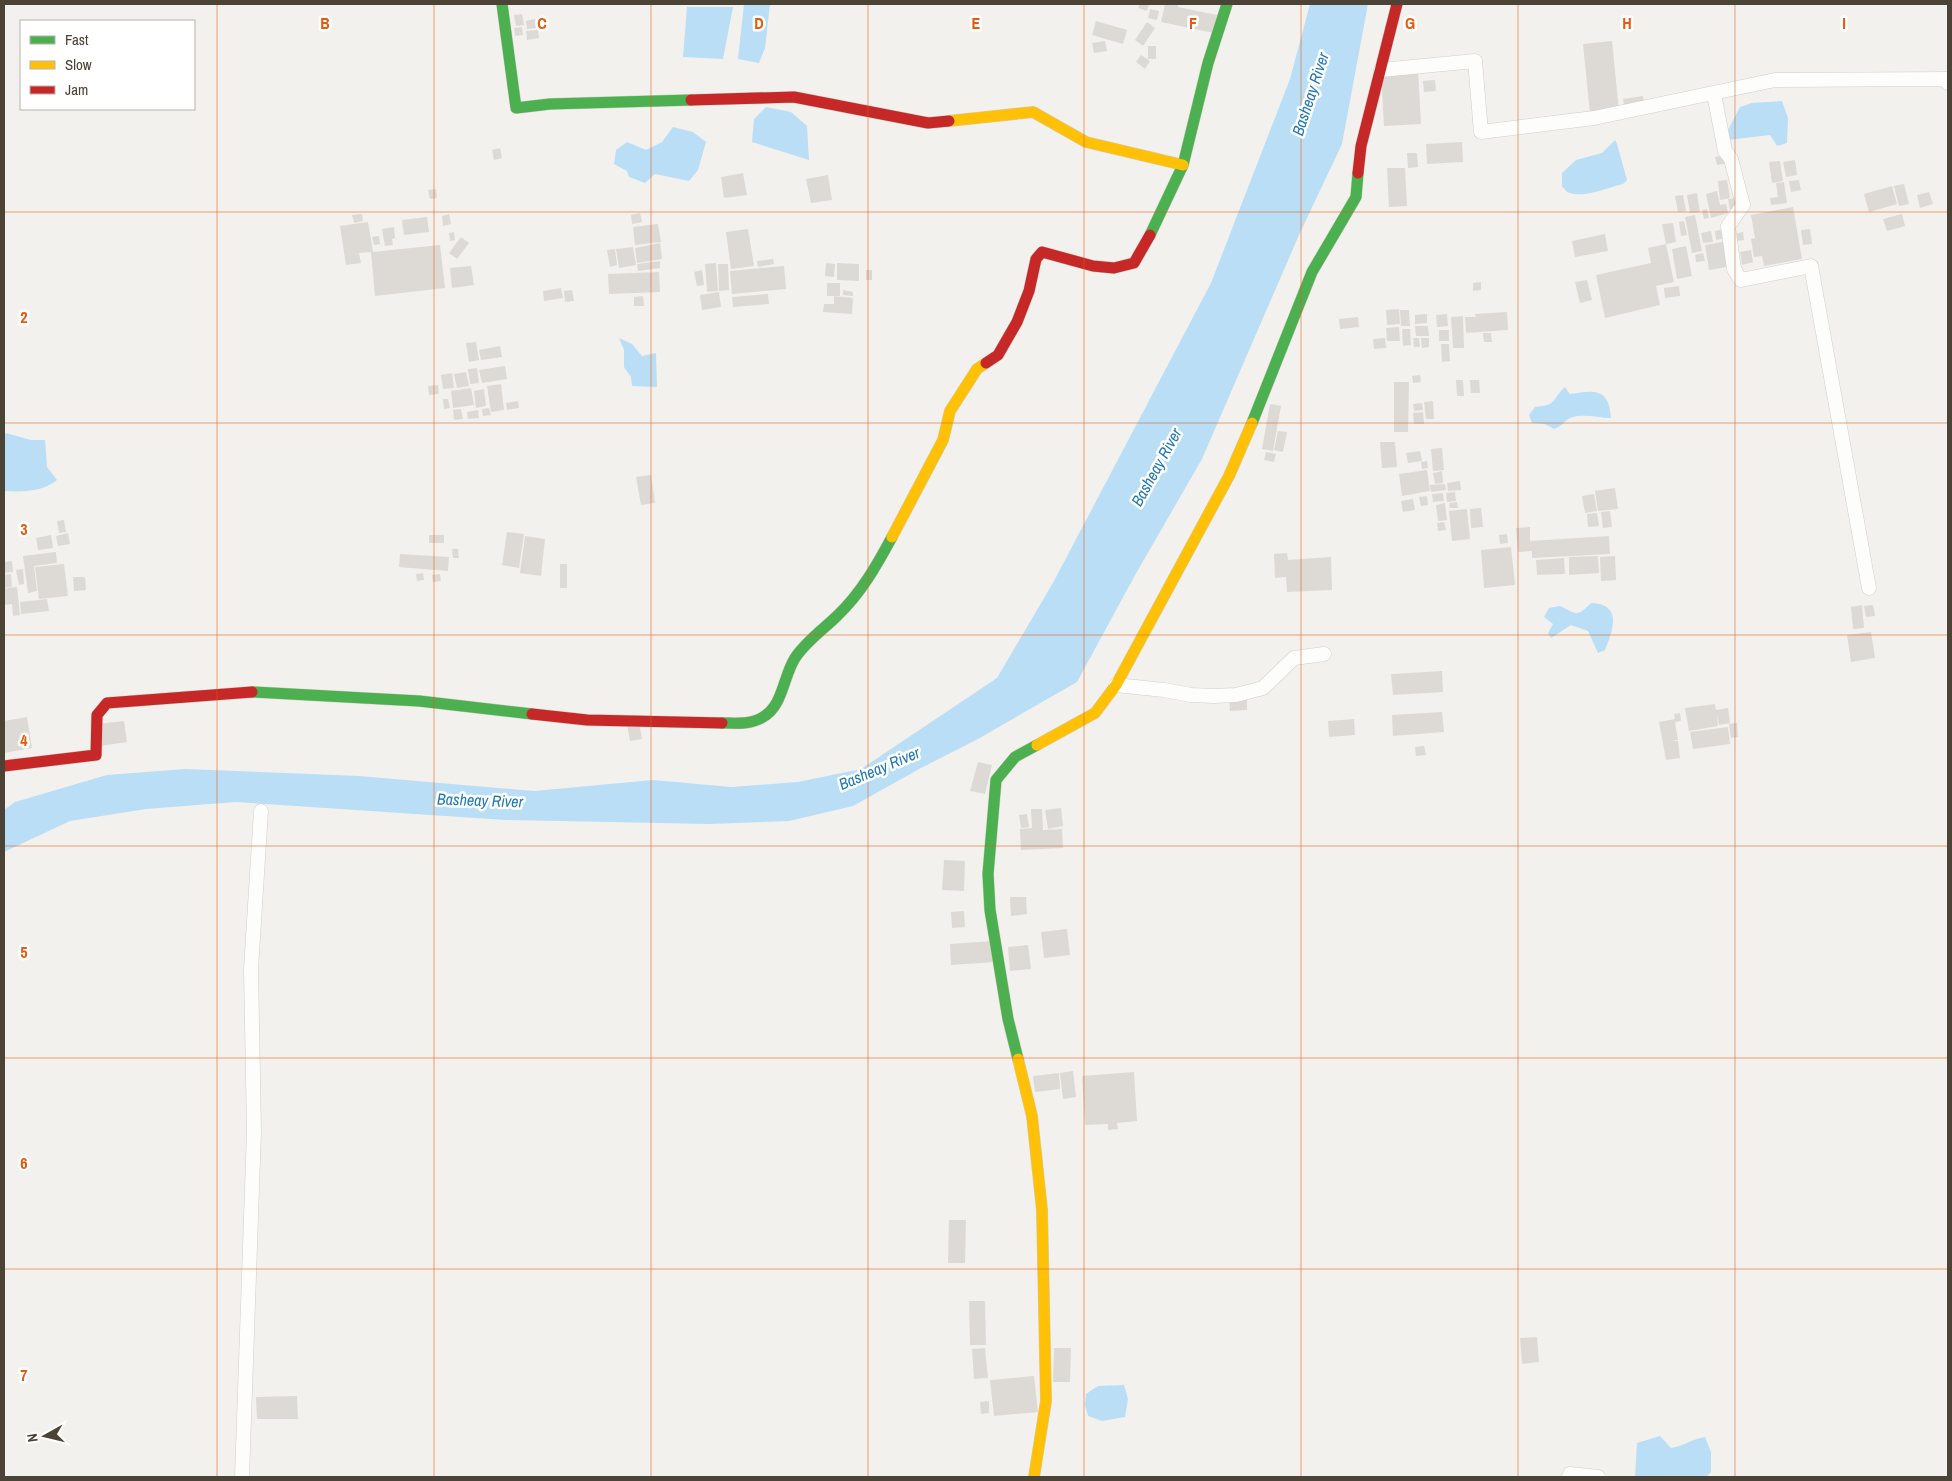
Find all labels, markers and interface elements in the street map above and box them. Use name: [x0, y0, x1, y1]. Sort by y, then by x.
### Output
text: B: [320, 12, 330, 34]
text: C: [537, 12, 547, 34]
text: D: [754, 12, 764, 34]
text: E: [972, 12, 981, 34]
text: F: [1189, 12, 1197, 34]
text: G: [1405, 12, 1415, 34]
text: H: [1622, 12, 1632, 34]
text: I: [1842, 12, 1846, 34]
legend: [20, 20, 195, 110]
text: Fast: [65, 29, 89, 50]
water label: Basheay River: [1286, 49, 1334, 138]
text: Slow: [65, 54, 92, 75]
text: Jam: [65, 79, 88, 100]
text: 2: [20, 306, 28, 328]
water label: Basheay River: [1126, 423, 1187, 510]
text: 3: [20, 518, 28, 540]
text: 4: [20, 729, 28, 751]
water label: Basheay River: [835, 741, 923, 795]
water label: Basheay River: [437, 788, 524, 813]
text: 5: [20, 941, 28, 963]
text: 6: [20, 1152, 28, 1174]
text: 7: [20, 1364, 28, 1386]
north arrow: [20, 1411, 70, 1461]
text: N: [23, 1432, 42, 1443]

